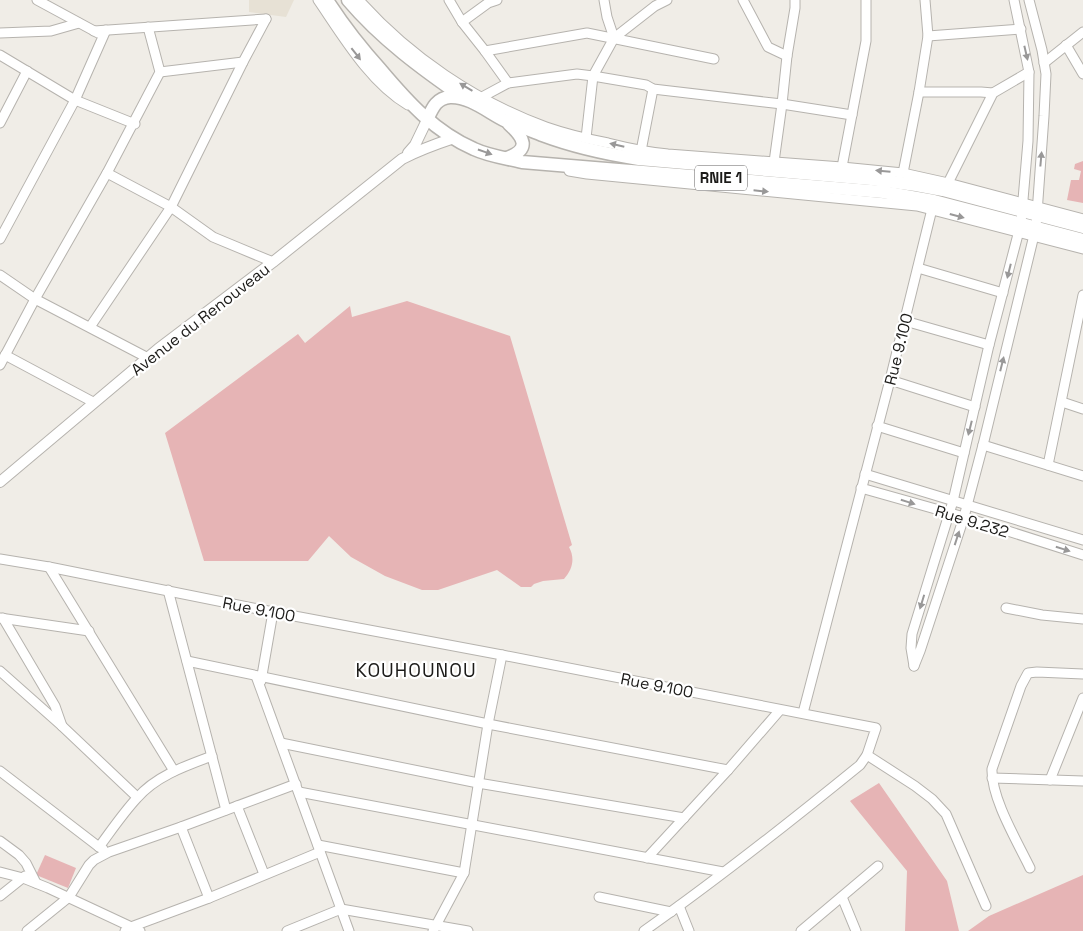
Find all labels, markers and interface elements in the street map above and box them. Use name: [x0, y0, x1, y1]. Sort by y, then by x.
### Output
one-way arrow: [1022, 45, 1030, 60]
one-way arrow: [351, 47, 361, 61]
one-way arrow: [460, 83, 473, 92]
one-way arrow: [609, 141, 624, 149]
one-way arrow: [477, 149, 492, 157]
one-way arrow: [1037, 150, 1045, 166]
road number: RNIE 1: [695, 166, 747, 190]
one-way arrow: [875, 167, 891, 175]
one-way arrow: [754, 187, 770, 195]
one-way arrow: [950, 212, 965, 220]
street label: Avenue du Renouveau: [127, 259, 274, 380]
one-way arrow: [1005, 263, 1013, 278]
street label: Rue 9.100: [879, 311, 918, 387]
one-way arrow: [998, 356, 1006, 371]
one-way arrow: [966, 421, 974, 436]
one-way arrow: [900, 498, 915, 506]
street label: Rue 9.232: [932, 500, 1011, 543]
one-way arrow: [953, 530, 961, 545]
one-way arrow: [1056, 545, 1071, 553]
street label: Rue 9.100: [221, 592, 297, 627]
one-way arrow: [917, 594, 925, 609]
district label: KOUHOUNOU: [355, 658, 477, 683]
street label: Rue 9.100: [619, 668, 695, 703]

